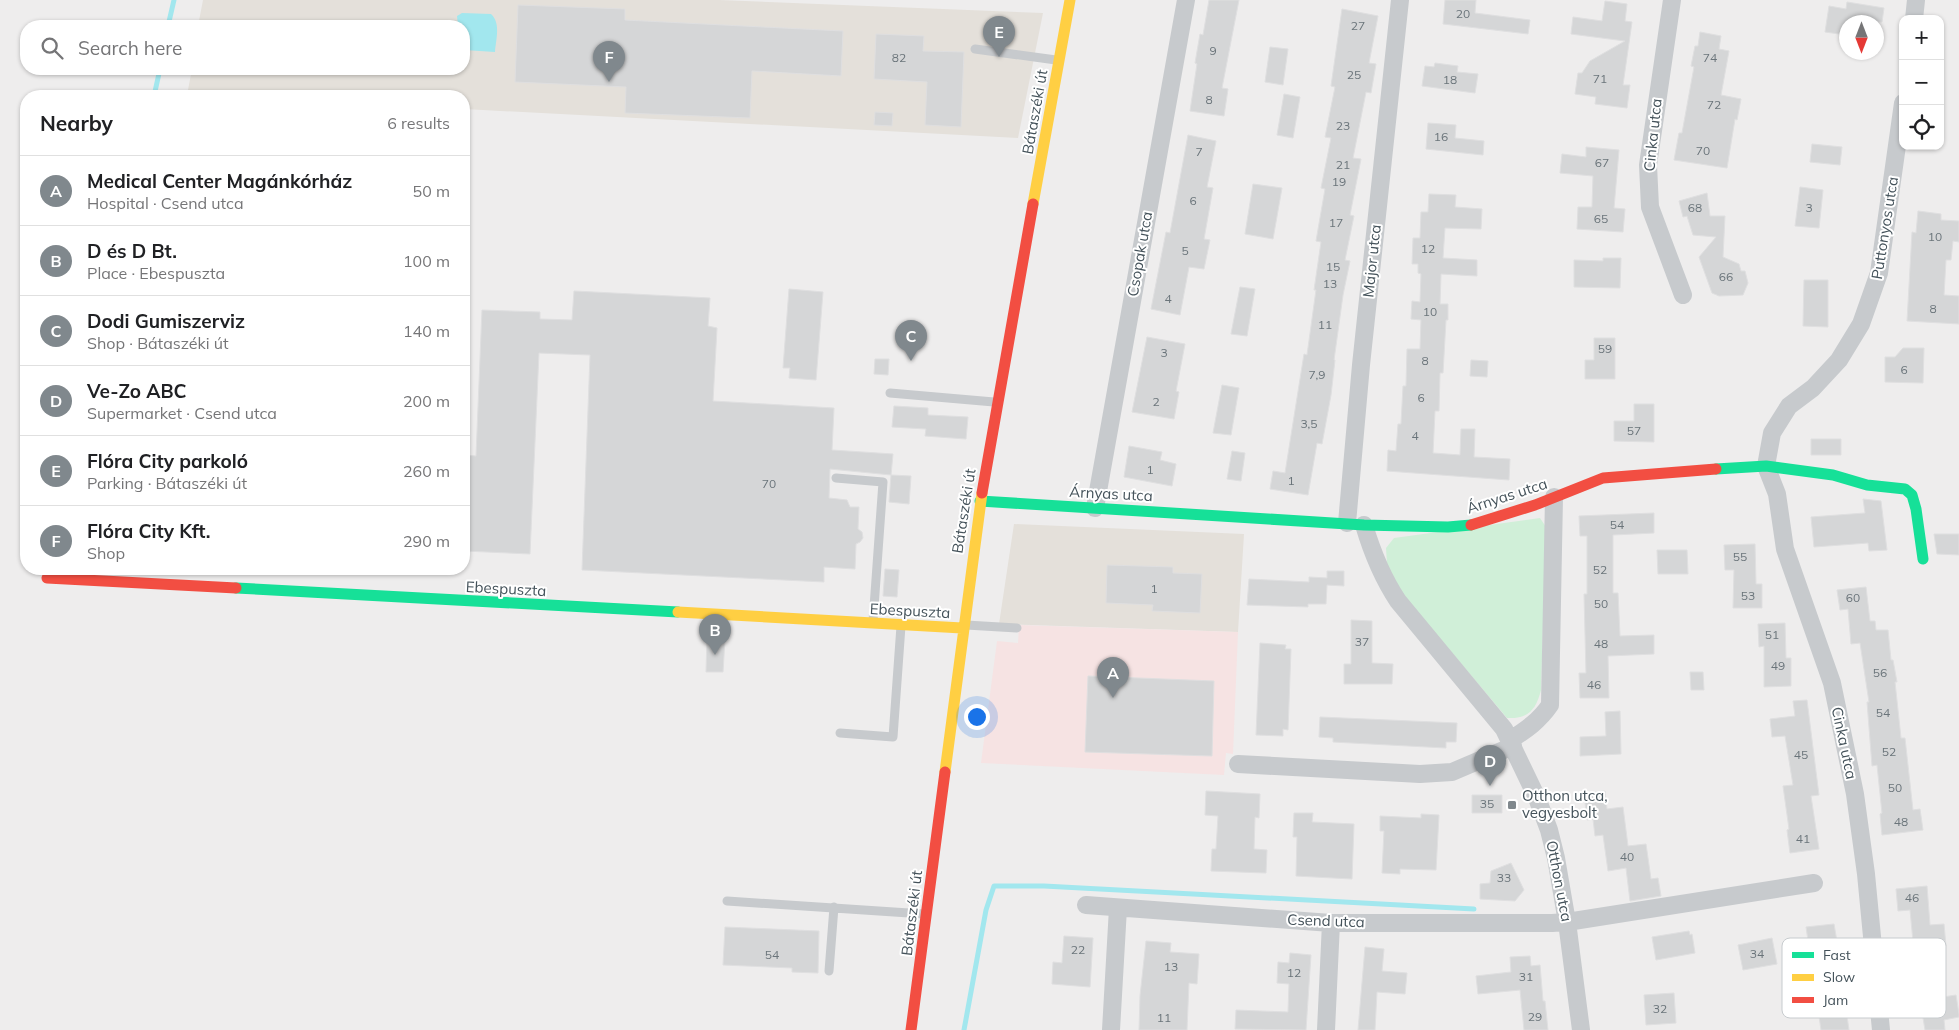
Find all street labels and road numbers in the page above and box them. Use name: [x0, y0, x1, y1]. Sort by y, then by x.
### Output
street label: Bátaszéki út: [1018, 68, 1051, 156]
street label: Cinka utca: [1639, 97, 1666, 172]
street label: Puttonyos utca: [1867, 175, 1902, 281]
street label: Csopak utca: [1123, 210, 1156, 298]
street label: Major utca: [1358, 223, 1385, 299]
street label: Bátaszéki út: [947, 467, 980, 555]
street label: Árnyas utca: [1464, 474, 1550, 517]
street label: Árnyas utca: [1069, 482, 1153, 505]
street label: Ebespuszta: [465, 577, 547, 600]
street label: Ebespuszta: [869, 599, 951, 622]
street label: Cinka utca: [1828, 705, 1861, 781]
street label: Otthon utca: [1542, 839, 1577, 923]
street label: Bátaszéki út: [897, 869, 926, 957]
street label: Csend utca: [1287, 910, 1365, 931]

